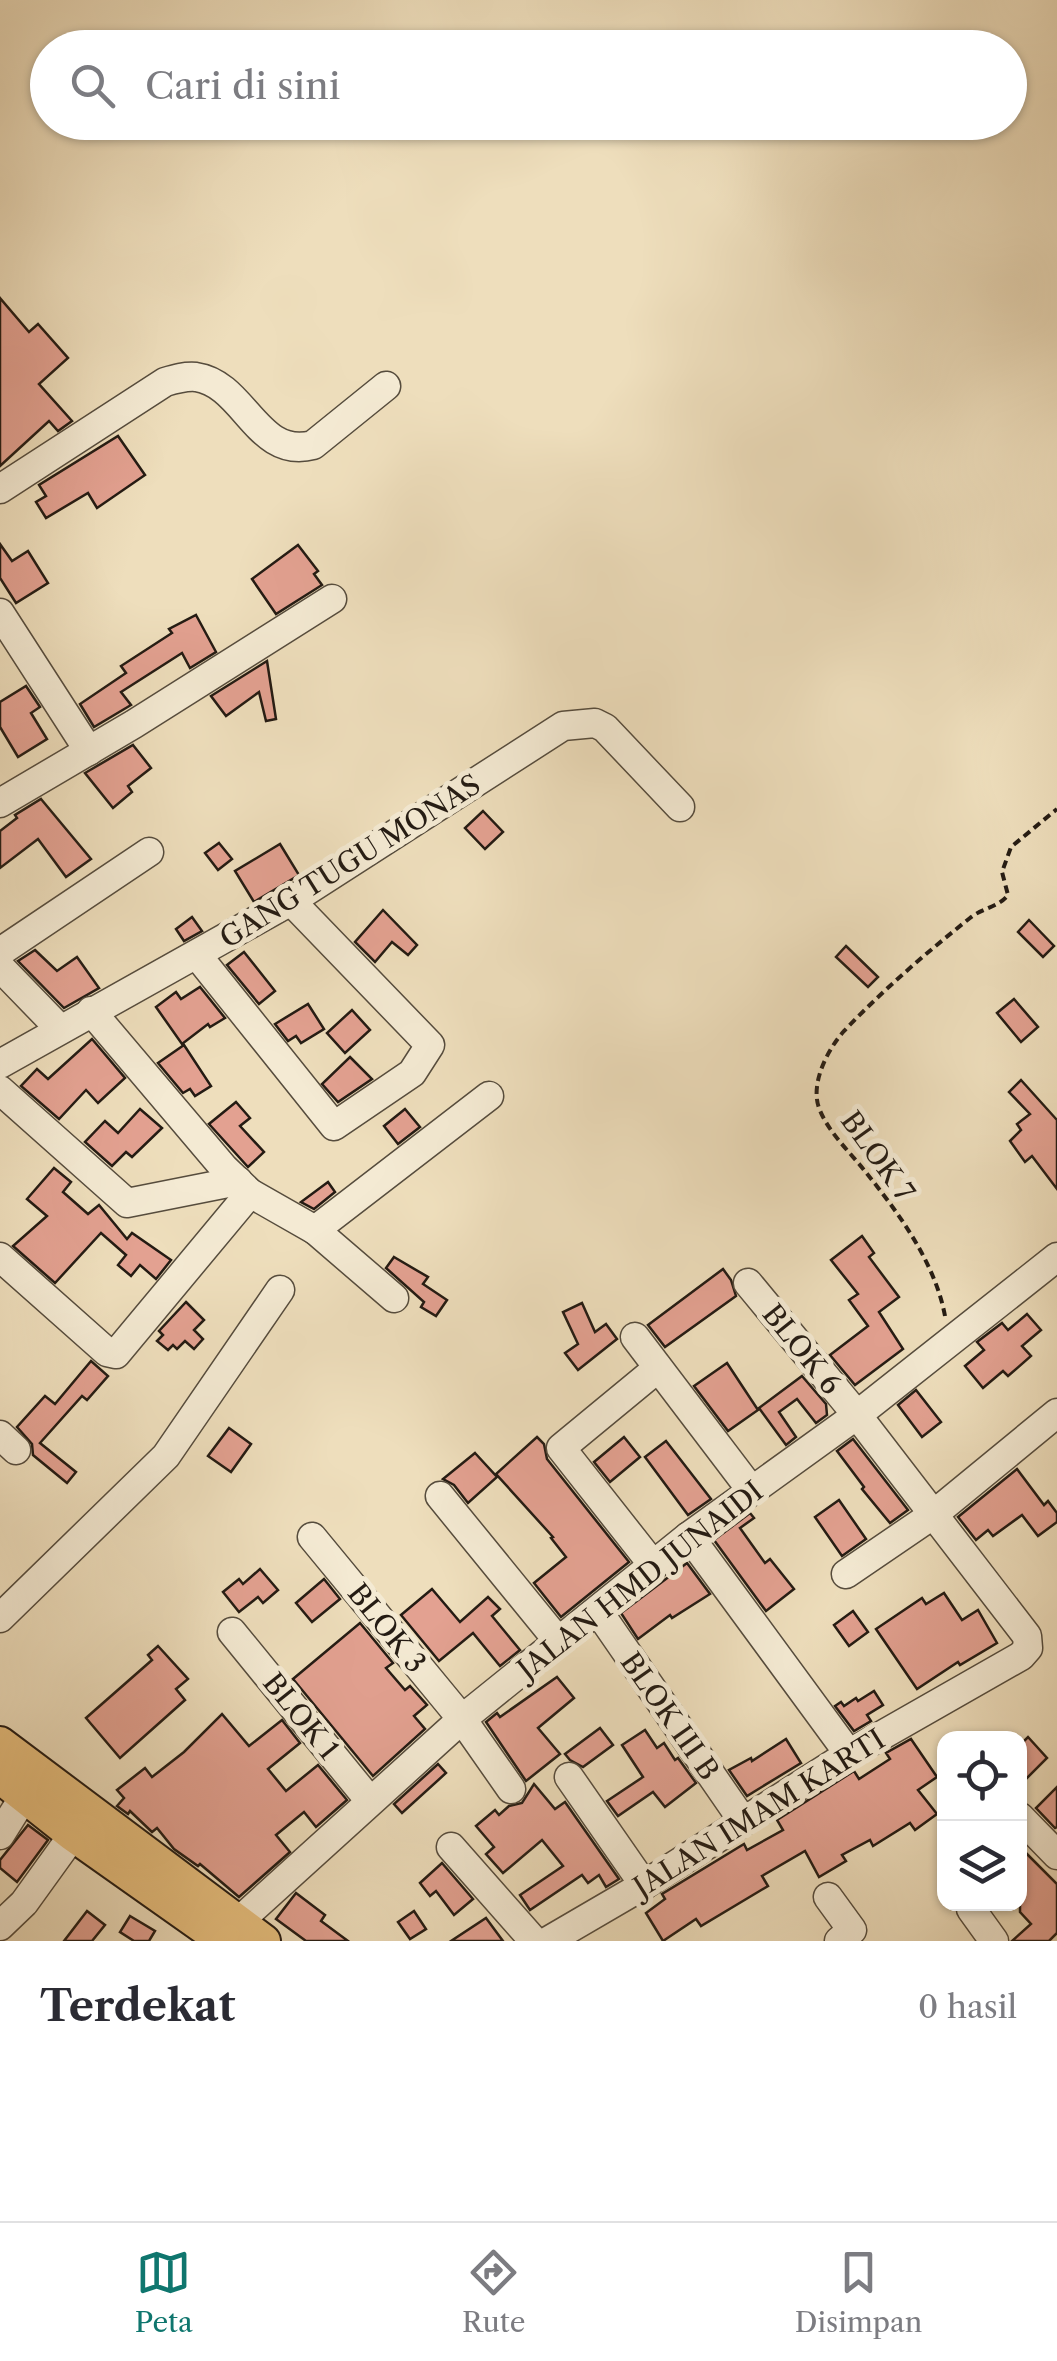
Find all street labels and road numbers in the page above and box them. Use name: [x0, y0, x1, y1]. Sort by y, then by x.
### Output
street label: GANG TUGU MONAS: [214, 767, 486, 955]
street label: BLOK 7: [834, 1104, 922, 1208]
street label: BLOK 6: [756, 1297, 848, 1401]
street label: JALAN HMD JUNAIDI: [507, 1474, 769, 1689]
street label: BLOK 3: [341, 1577, 433, 1679]
street label: BLOK III B: [614, 1646, 726, 1786]
street label: BLOK 1: [256, 1666, 346, 1766]
street label: JALAN IMAM KARTI: [624, 1722, 891, 1906]

